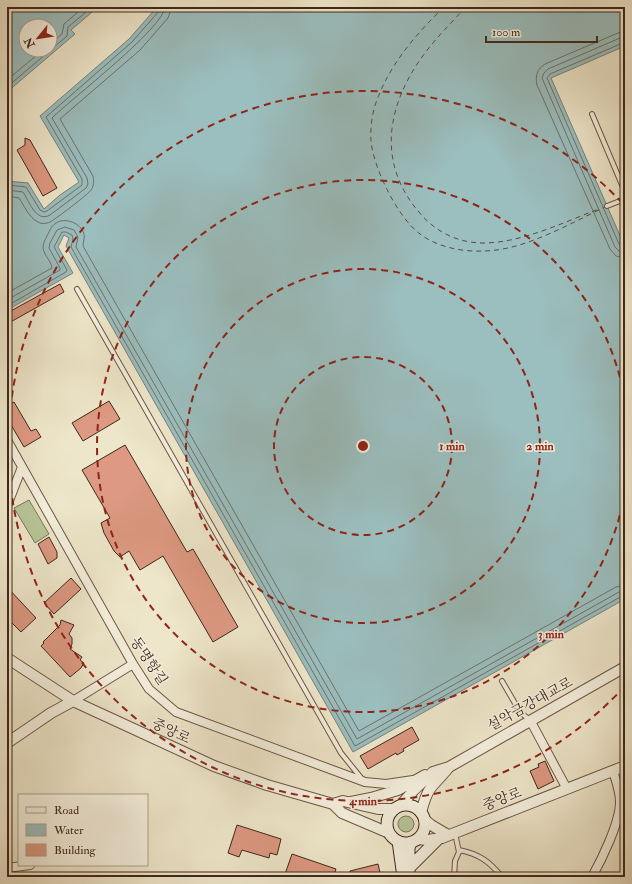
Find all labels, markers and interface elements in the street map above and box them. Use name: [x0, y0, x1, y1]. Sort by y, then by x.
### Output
north arrow: [18, 18, 58, 58]
scale bar: [486, 18, 597, 44]
text: 100 m: [492, 25, 521, 40]
text: N: [21, 34, 38, 51]
centre of rings: [356, 439, 370, 453]
text: 1 min: [439, 439, 466, 454]
text: 2 min: [526, 439, 554, 454]
text: 3 min: [538, 627, 565, 642]
street label: 동명항길: [127, 634, 171, 688]
street label: 설악금강대교로: [484, 673, 576, 734]
street label: 중앙로: [149, 715, 193, 747]
street label: 중앙로: [480, 784, 524, 814]
legend: [18, 794, 148, 866]
text: 4 min: [348, 794, 378, 809]
text: Road: [54, 803, 79, 818]
text: Water: [53, 823, 84, 838]
text: Building: [54, 843, 97, 858]

